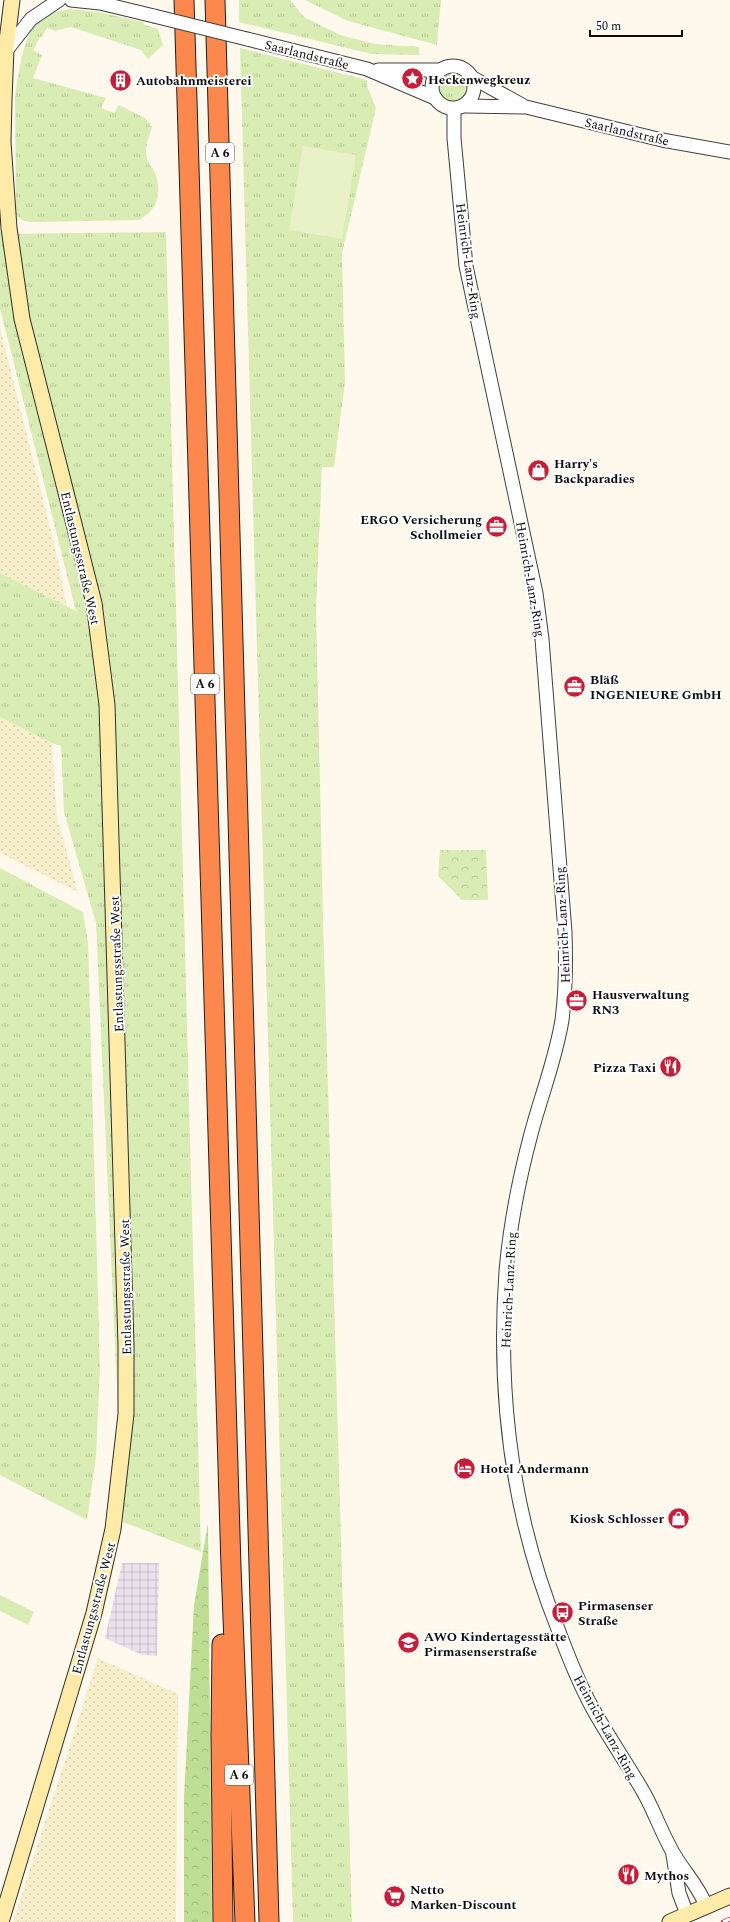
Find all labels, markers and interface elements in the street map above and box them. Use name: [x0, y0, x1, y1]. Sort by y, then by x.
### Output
scale bar: [590, 12, 682, 38]
text: 50 m: [596, 17, 621, 36]
street label: Saarlandstraße: [263, 35, 351, 75]
place icon: Heckenwegkreuz: [399, 66, 425, 92]
building icon: Autobahnmeisterei: [107, 67, 133, 93]
place label: Heckenwegkreuz: [428, 70, 531, 90]
place label: Autobahnmeisterei: [136, 71, 252, 91]
street label: Saarlandstraße: [583, 113, 671, 151]
road number: A 6: [206, 143, 234, 163]
street label: Heinrich-Lanz-Ring: [450, 202, 486, 320]
place label: Harry's Backparadies: [554, 454, 635, 489]
shop icon: Harry's Backparadies: [525, 457, 551, 483]
street label: Entlastungsstraße West: [55, 490, 105, 627]
place label: ERGO Versicherung Schollmeier: [360, 510, 482, 545]
office icon: ERGO Versicherung Schollmeier: [484, 513, 510, 539]
street label: Heinrich-Lanz-Ring: [510, 520, 550, 638]
place label: Bläß INGENIEURE GmbH: [590, 670, 722, 705]
office icon: Bläß INGENIEURE GmbH: [561, 673, 587, 699]
road number: A 6: [191, 674, 219, 694]
street label: Heinrich-Lanz-Ring: [550, 866, 576, 984]
street label: Entlastungsstraße West: [105, 895, 129, 1032]
place label: Hausverwaltung RN3: [592, 985, 689, 1020]
office icon: Hausverwaltung RN3: [563, 988, 589, 1014]
restaurant icon: Pizza Taxi: [658, 1054, 684, 1080]
place label: Pizza Taxi: [593, 1058, 656, 1078]
street label: Entlastungsstraße West: [115, 1218, 137, 1355]
street label: Heinrich-Lanz-Ring: [496, 1231, 522, 1349]
hotel icon: Hotel Andermann: [451, 1455, 477, 1481]
place label: Hotel Andermann: [480, 1459, 589, 1479]
shop icon: Kiosk Schlosser: [666, 1505, 692, 1531]
place label: Kiosk Schlosser: [569, 1509, 664, 1529]
street label: Entlastungsstraße West: [67, 1539, 121, 1677]
place label: Pirmasenser Straße: [578, 1596, 653, 1631]
bus stop icon: Pirmasenser Straße: [549, 1599, 575, 1625]
place label: AWO Kindertagesstätte Pirmasenserstraße: [424, 1627, 567, 1662]
school or university icon: AWO Kindertagesstätte Pirmasenserstraße: [396, 1630, 422, 1656]
street label: Heinrich-Lanz-Ring: [568, 1672, 642, 1783]
road number: A 6: [225, 1765, 253, 1785]
restaurant icon: Mythos: [616, 1862, 642, 1888]
place label: Mythos: [644, 1866, 689, 1886]
place label: Netto Marken-Discount: [410, 1880, 517, 1915]
supermarket icon: Netto Marken-Discount: [381, 1883, 407, 1909]

